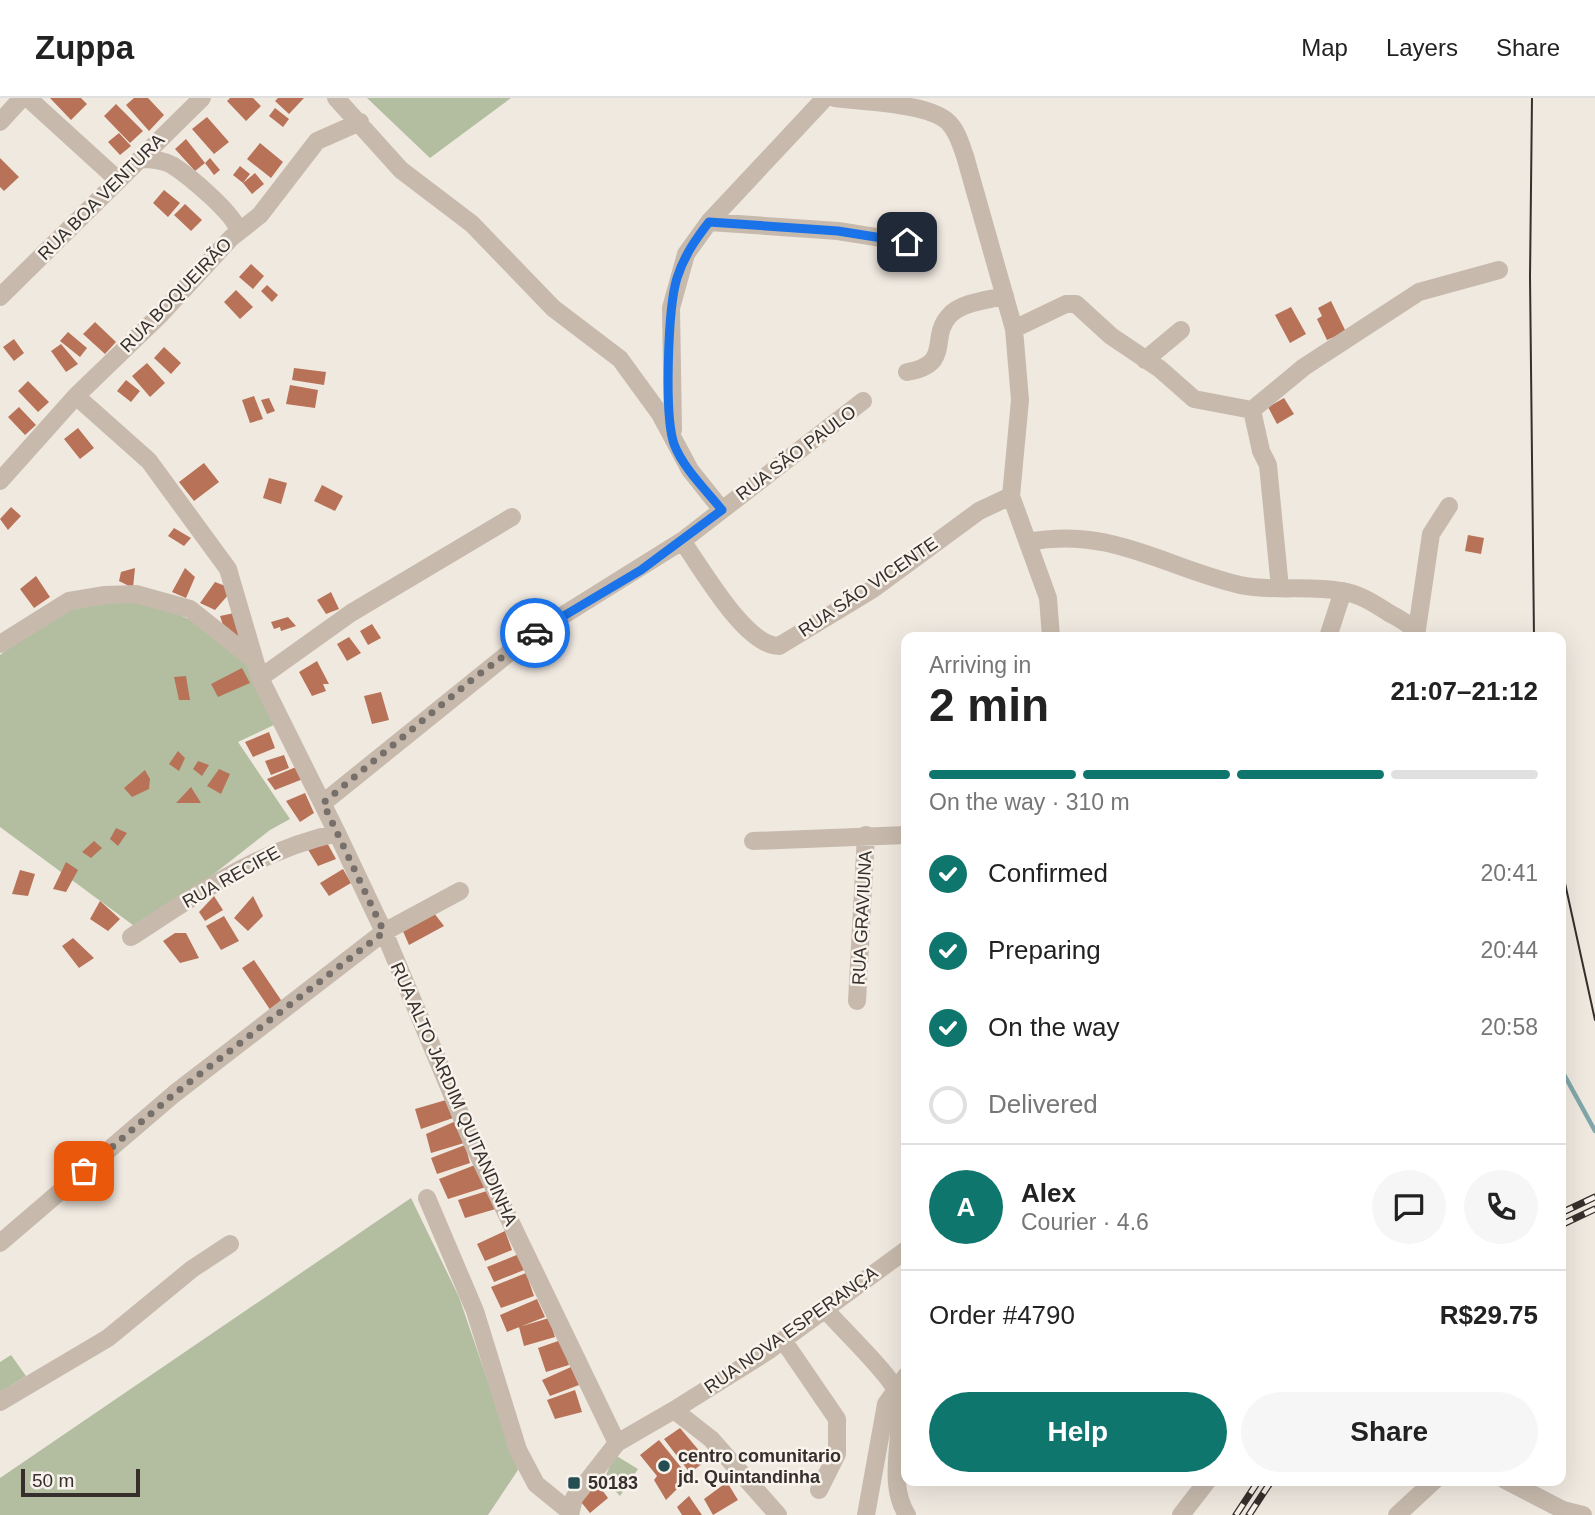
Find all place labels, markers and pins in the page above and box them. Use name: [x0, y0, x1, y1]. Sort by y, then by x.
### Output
pin: [877, 212, 937, 272]
pin: [54, 1141, 114, 1201]
place label: centro comunitario jd. Quintandinha: [677, 1446, 841, 1487]
marker: centro comunitario jd. Quintandinha: [656, 1458, 672, 1474]
place label: 50183: [588, 1473, 638, 1493]
marker: 50183: [566, 1475, 582, 1491]

